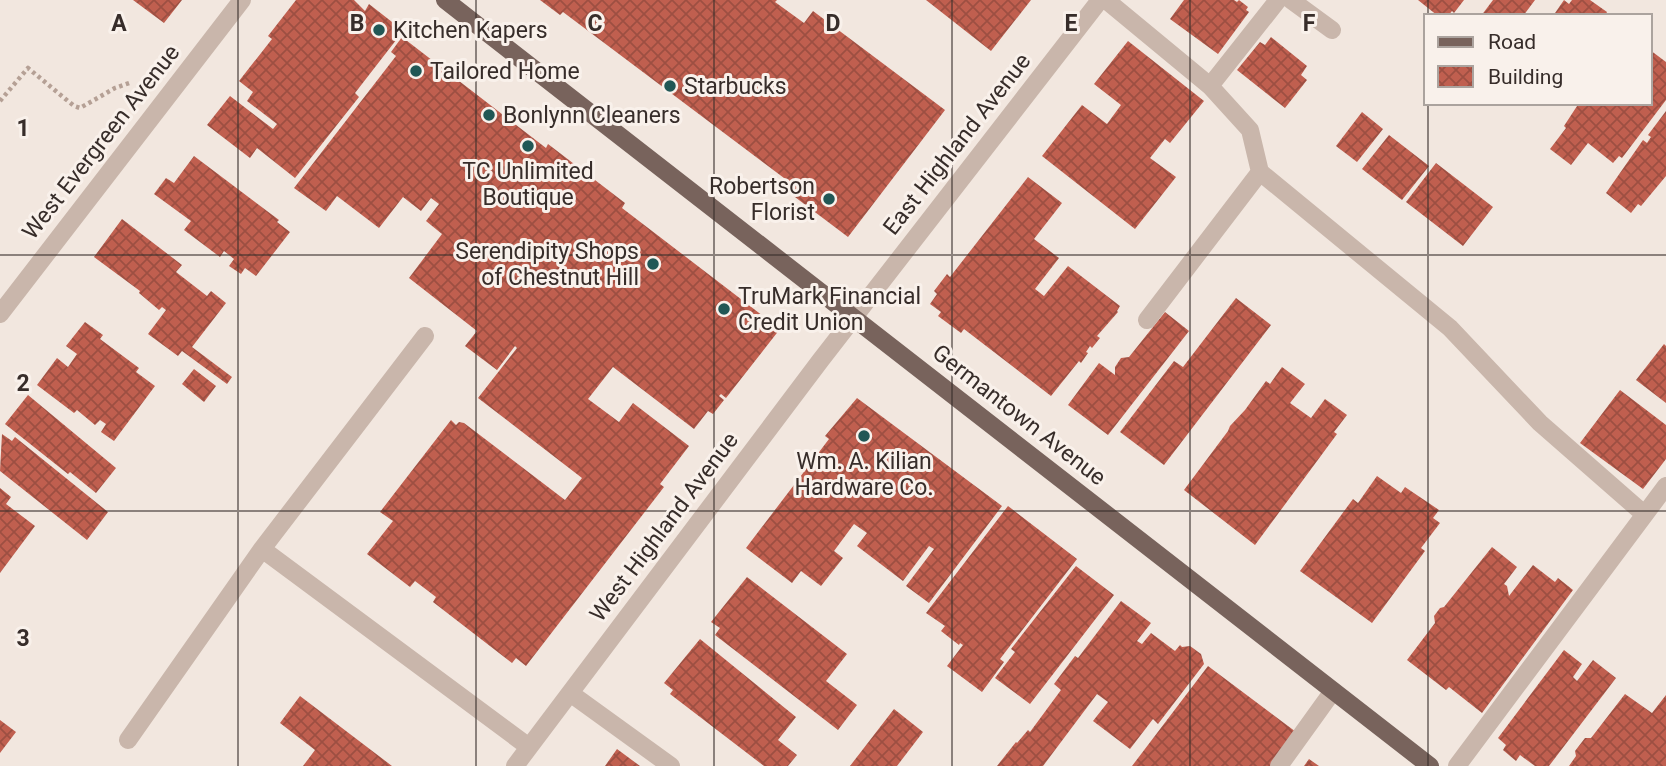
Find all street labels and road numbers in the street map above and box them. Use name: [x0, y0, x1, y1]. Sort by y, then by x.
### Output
street label: West Evergreen Avenue: [17, 39, 185, 245]
street label: East Highland Avenue: [878, 48, 1036, 240]
street label: Germantown Avenue: [927, 339, 1111, 491]
street label: West Highland Avenue: [584, 427, 744, 627]

